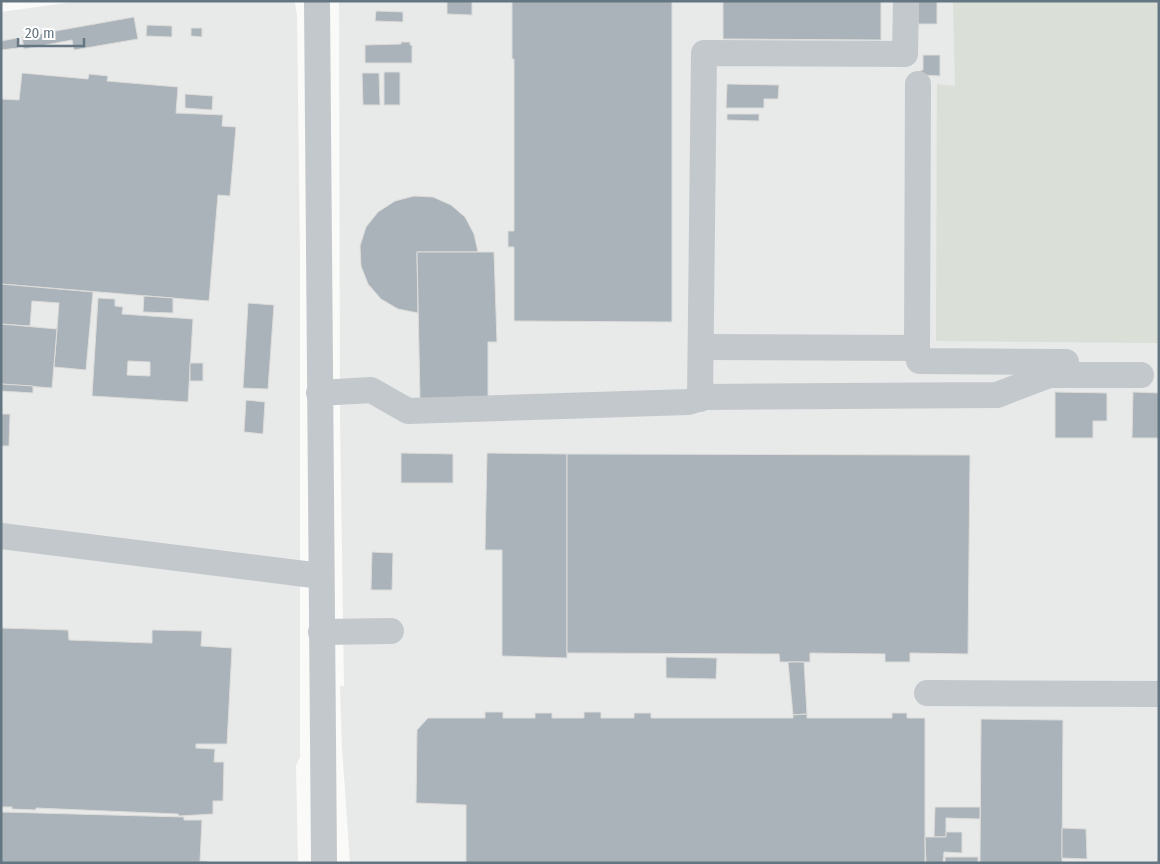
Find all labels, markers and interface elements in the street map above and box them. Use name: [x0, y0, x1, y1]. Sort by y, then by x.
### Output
scale bar: [18, 15, 84, 47]
text: 20 m: [25, 24, 55, 42]

